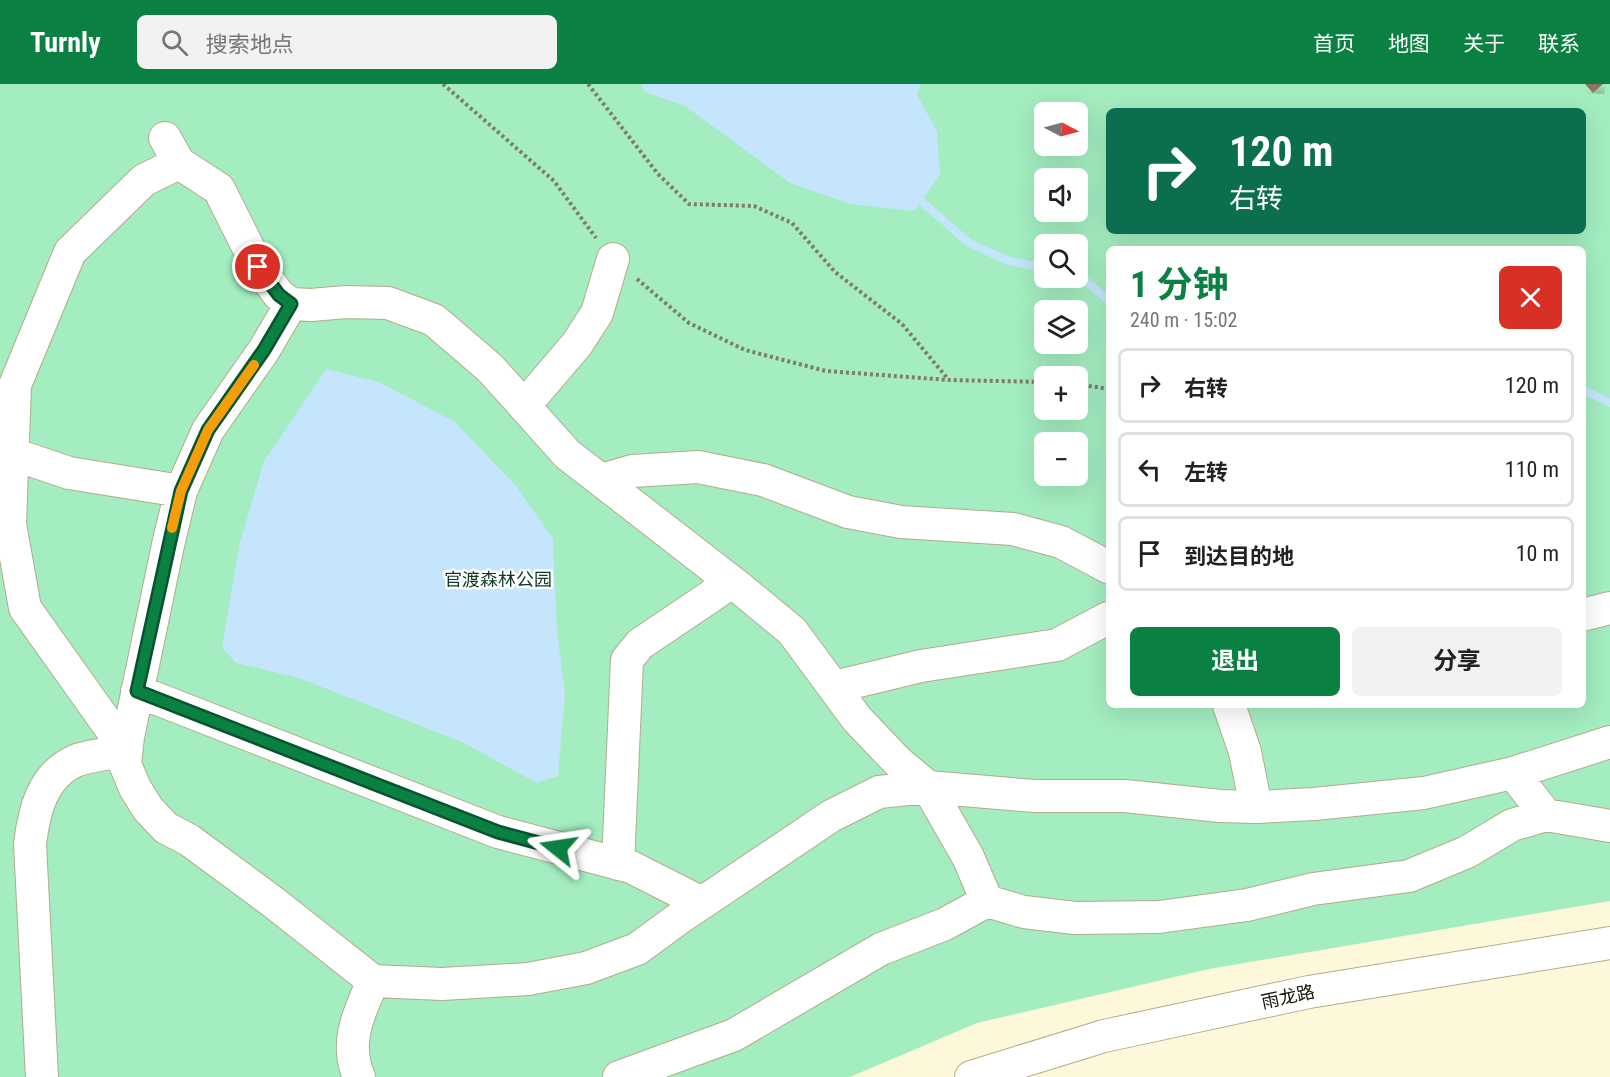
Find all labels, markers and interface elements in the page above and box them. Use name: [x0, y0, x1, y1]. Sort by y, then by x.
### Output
search box: [137, 15, 557, 69]
text: Turnly: [30, 26, 101, 59]
icon: search: [158, 26, 191, 59]
text: 搜索地点: [206, 32, 294, 57]
text: 首页: [1313, 32, 1355, 56]
text: 地图: [1388, 32, 1430, 56]
text: 关于: [1463, 32, 1505, 56]
text: 联系: [1538, 32, 1580, 56]
north arrow: [1034, 102, 1088, 156]
map controls: [1034, 102, 1088, 486]
text: 120 m: [1229, 127, 1334, 176]
icon: right: [1130, 132, 1208, 210]
button: sound: [1034, 168, 1088, 222]
text: 右转: [1229, 183, 1283, 215]
button: search: [1034, 234, 1088, 288]
pin: [232, 241, 283, 292]
icon: arrive: [241, 250, 274, 283]
text: 1 分钟: [1130, 264, 1229, 306]
button: close: [1499, 266, 1562, 329]
button: layers: [1034, 300, 1088, 354]
text: 240 m · 15:02: [1130, 308, 1237, 332]
button: +: [1034, 366, 1088, 420]
icon: right: [1133, 369, 1166, 402]
text: 120 m: [1505, 373, 1559, 398]
text: 右转: [1184, 376, 1228, 401]
button: −: [1034, 432, 1088, 486]
icon: left: [1133, 453, 1166, 486]
text: 110 m: [1505, 457, 1559, 482]
text: 左转: [1184, 460, 1228, 485]
icon: arrive: [1133, 537, 1166, 570]
text: 10 m: [1516, 541, 1559, 566]
text: 到达目的地: [1184, 544, 1294, 569]
park label: 官渡森林公园: [444, 569, 552, 590]
button: 退出: [1130, 627, 1340, 696]
button: 分享: [1352, 627, 1562, 696]
position arrow: [526, 816, 590, 880]
street label: 雨龙路: [1259, 981, 1316, 1012]

